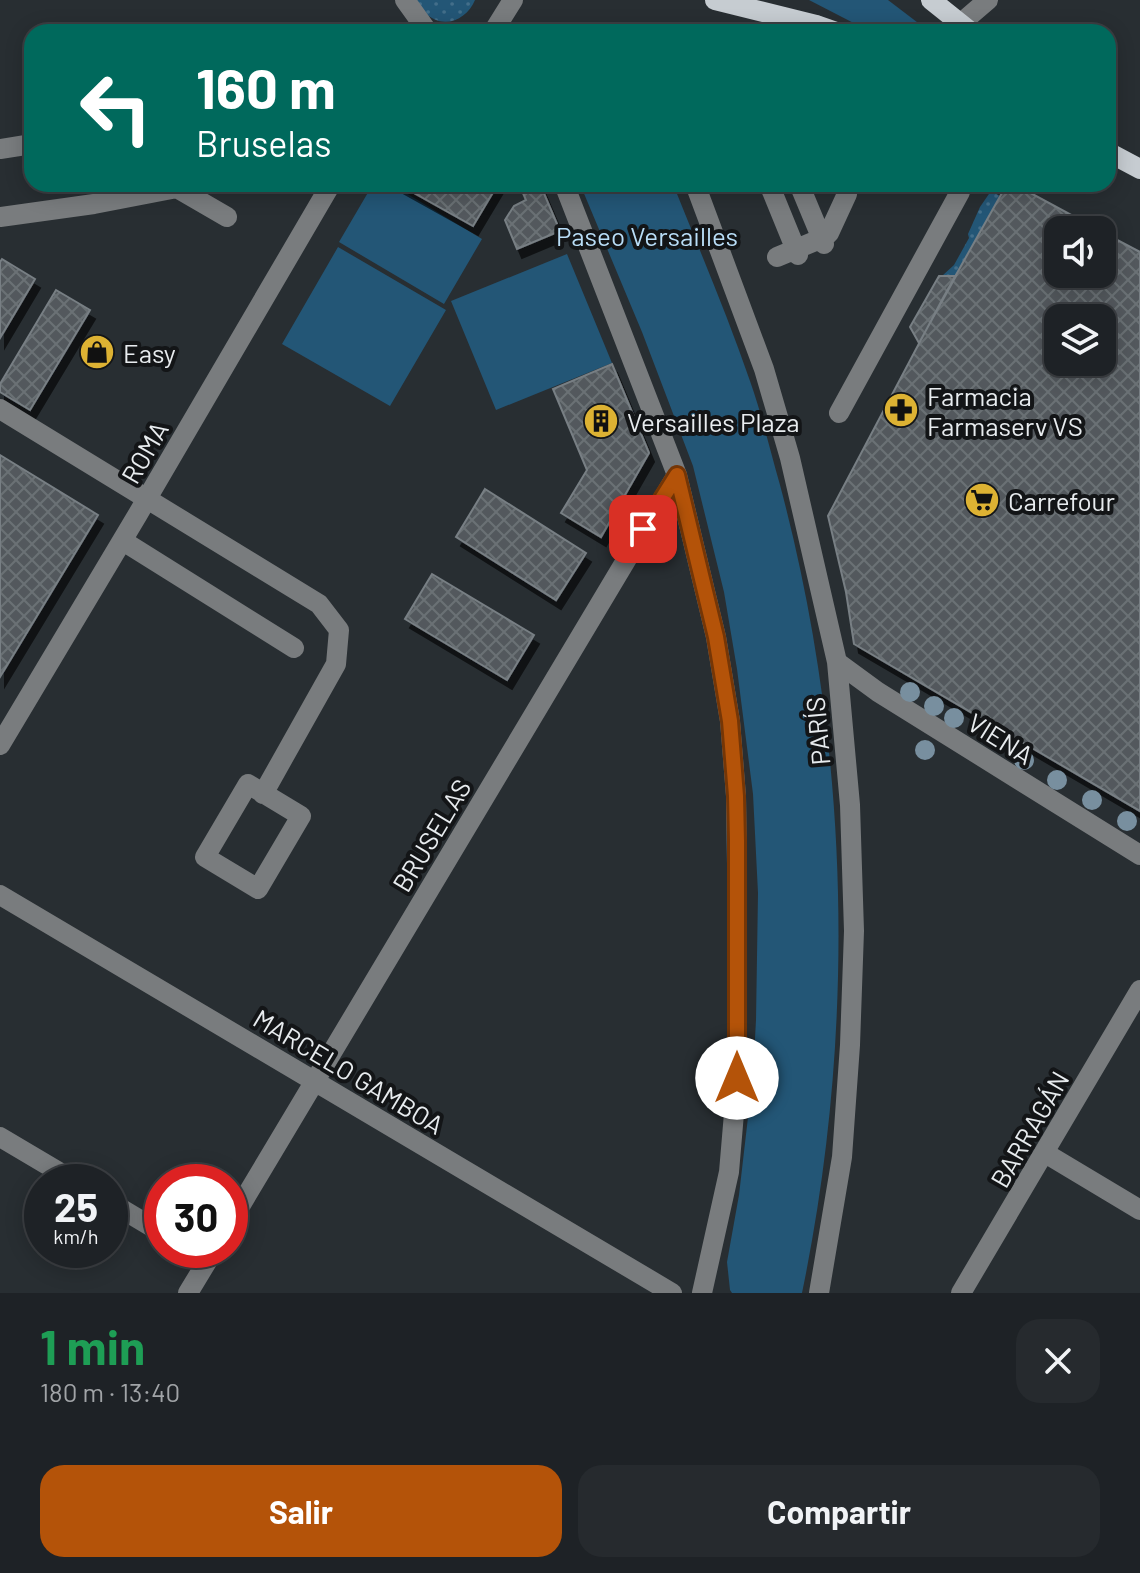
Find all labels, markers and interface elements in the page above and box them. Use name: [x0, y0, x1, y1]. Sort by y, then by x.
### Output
text: 160 m: [196, 53, 336, 120]
icon: left: [64, 56, 168, 160]
text: Bruselas: [196, 121, 331, 164]
map controls: [1044, 216, 1116, 376]
button: sound: [1044, 216, 1116, 288]
park label: Paseo Versailles: [556, 220, 738, 251]
button: layers: [1044, 304, 1116, 376]
shop icon: Easy: [78, 333, 116, 371]
place label: Easy: [123, 337, 176, 368]
place label: Farmacia Farmaserv VS: [927, 380, 1083, 441]
pharmacy icon: Farmacia Farmaserv VS: [882, 391, 920, 429]
building icon: Versailles Plaza: [582, 402, 620, 440]
place label: Versailles Plaza: [627, 406, 800, 437]
street label: ROMA: [114, 415, 174, 489]
supermarket icon: Carrefour: [963, 481, 1001, 519]
place label: Carrefour: [1008, 485, 1116, 516]
pin: [609, 495, 677, 563]
icon: arrive: [621, 507, 665, 551]
street label: PARÍS: [799, 696, 835, 766]
street label: VIENA: [963, 706, 1039, 770]
street label: BRUSELAS: [385, 773, 477, 897]
street label: MARCELO GAMBOA: [248, 1002, 450, 1140]
position arrow: [695, 1036, 779, 1120]
street label: BARRAGÁN: [983, 1065, 1075, 1193]
speed limit sign: 30: [144, 1164, 248, 1268]
text: 25: [54, 1182, 98, 1230]
text: km/h: [53, 1224, 99, 1248]
text: 1 min: [40, 1317, 145, 1375]
button: close: [1016, 1319, 1100, 1403]
text: 180 m · 13:40: [40, 1376, 180, 1407]
button: Salir: [40, 1465, 562, 1557]
button: Compartir: [578, 1465, 1100, 1557]

